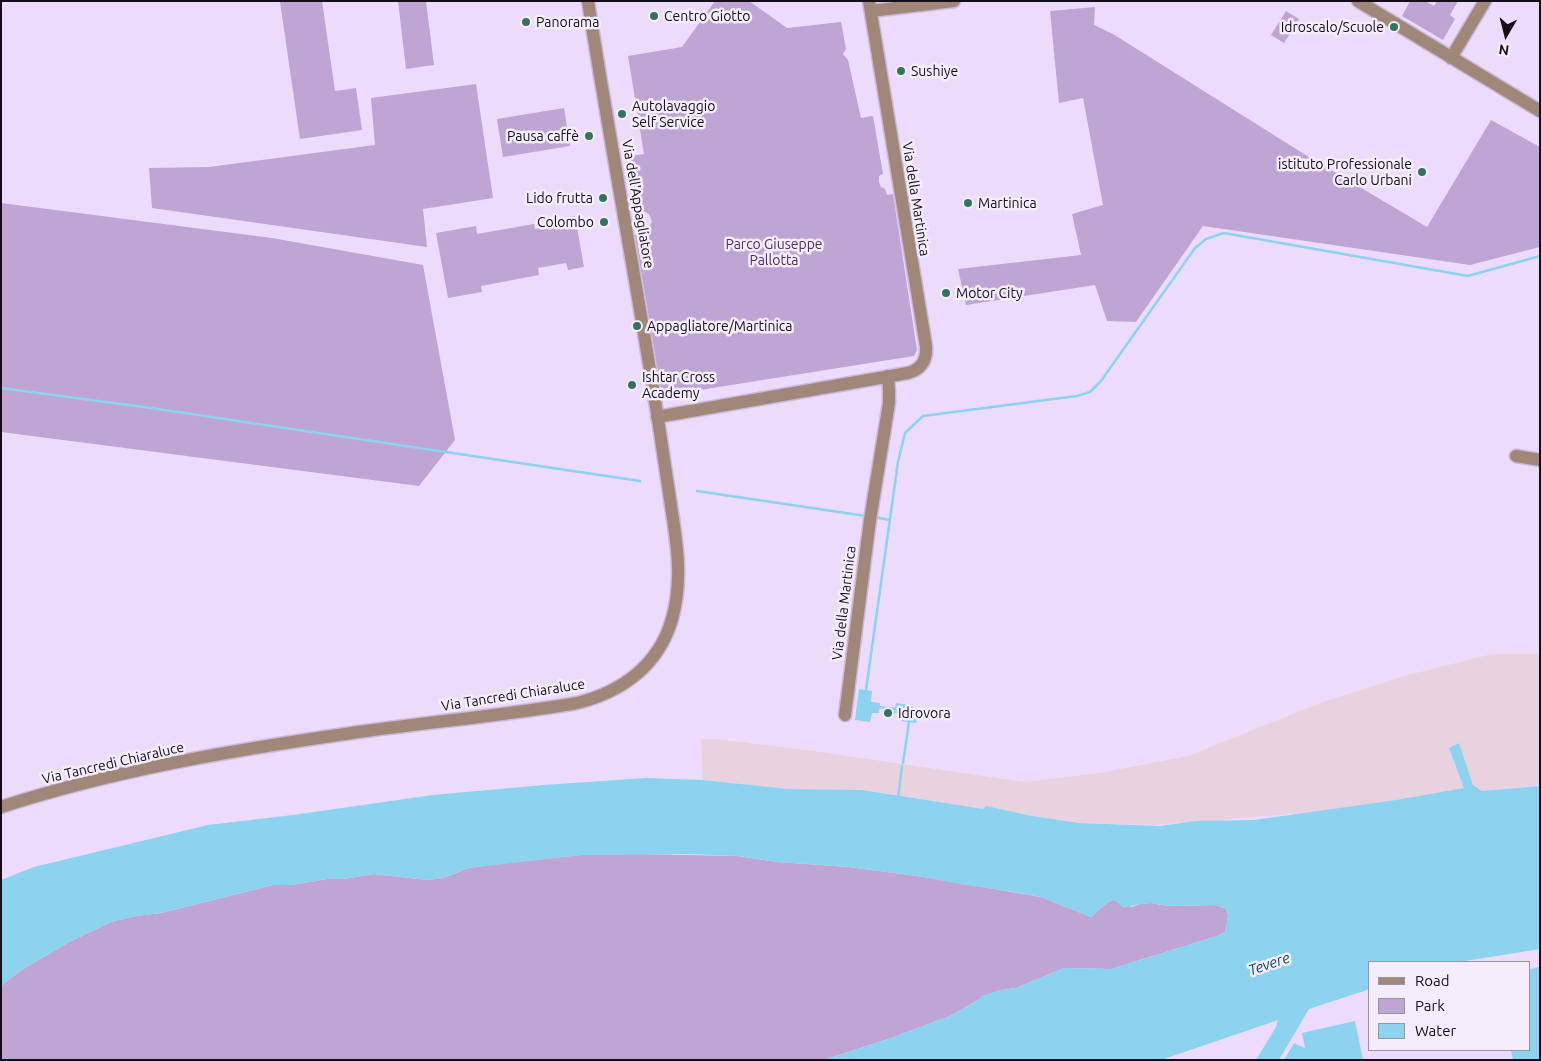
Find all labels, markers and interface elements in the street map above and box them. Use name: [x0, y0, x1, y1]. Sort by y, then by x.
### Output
place label: Centro Giotto: [664, 8, 751, 24]
marker: Centro Giotto: [648, 10, 660, 22]
north arrow: [1481, 10, 1531, 60]
place label: Panorama: [536, 14, 599, 30]
marker: Panorama: [520, 16, 532, 28]
place label: Idroscalo/Scuole: [1281, 19, 1384, 35]
marker: Idroscalo/Scuole: [1388, 21, 1400, 33]
text: N: [1498, 41, 1510, 59]
place label: Sushiye: [911, 63, 958, 79]
marker: Sushiye: [895, 65, 907, 77]
place label: Autolavaggio Self Service: [632, 98, 715, 130]
marker: Autolavaggio Self Service: [616, 108, 628, 120]
place label: Pausa caffè: [507, 128, 579, 144]
marker: Pausa caffè: [583, 130, 595, 142]
street label: Via dell'Appagliatore: [618, 138, 658, 270]
street label: Via della Martinica: [899, 141, 933, 257]
place label: istituto Professionale Carlo Urbani: [1278, 156, 1412, 188]
marker: istituto Professionale Carlo Urbani: [1416, 166, 1428, 178]
place label: Lido frutta: [526, 190, 593, 206]
marker: Lido frutta: [597, 192, 609, 204]
place label: Martinica: [978, 195, 1037, 211]
marker: Martinica: [962, 197, 974, 209]
place label: Colombo: [537, 214, 594, 230]
marker: Colombo: [598, 216, 610, 228]
park label: Parco Giuseppe Pallotta: [725, 236, 823, 268]
place label: Motor City: [956, 285, 1023, 301]
marker: Motor City: [940, 287, 952, 299]
place label: Appagliatore/Martinica: [647, 318, 792, 334]
marker: Appagliatore/Martinica: [631, 320, 643, 332]
place label: Ishtar Cross Academy: [642, 369, 715, 402]
marker: Ishtar Cross Academy: [626, 379, 638, 391]
street label: Via della Martinica: [829, 545, 859, 661]
street label: Via Tancredi Chiaraluce: [440, 675, 586, 715]
place label: Idrovora: [898, 705, 951, 721]
marker: Idrovora: [882, 707, 894, 719]
street label: Via Tancredi Chiaraluce: [40, 738, 186, 788]
water label: Tevere: [1246, 949, 1292, 979]
legend: [1368, 961, 1531, 1051]
text: Road: [1415, 972, 1450, 989]
text: Park: [1415, 997, 1445, 1014]
text: Water: [1415, 1022, 1456, 1039]

